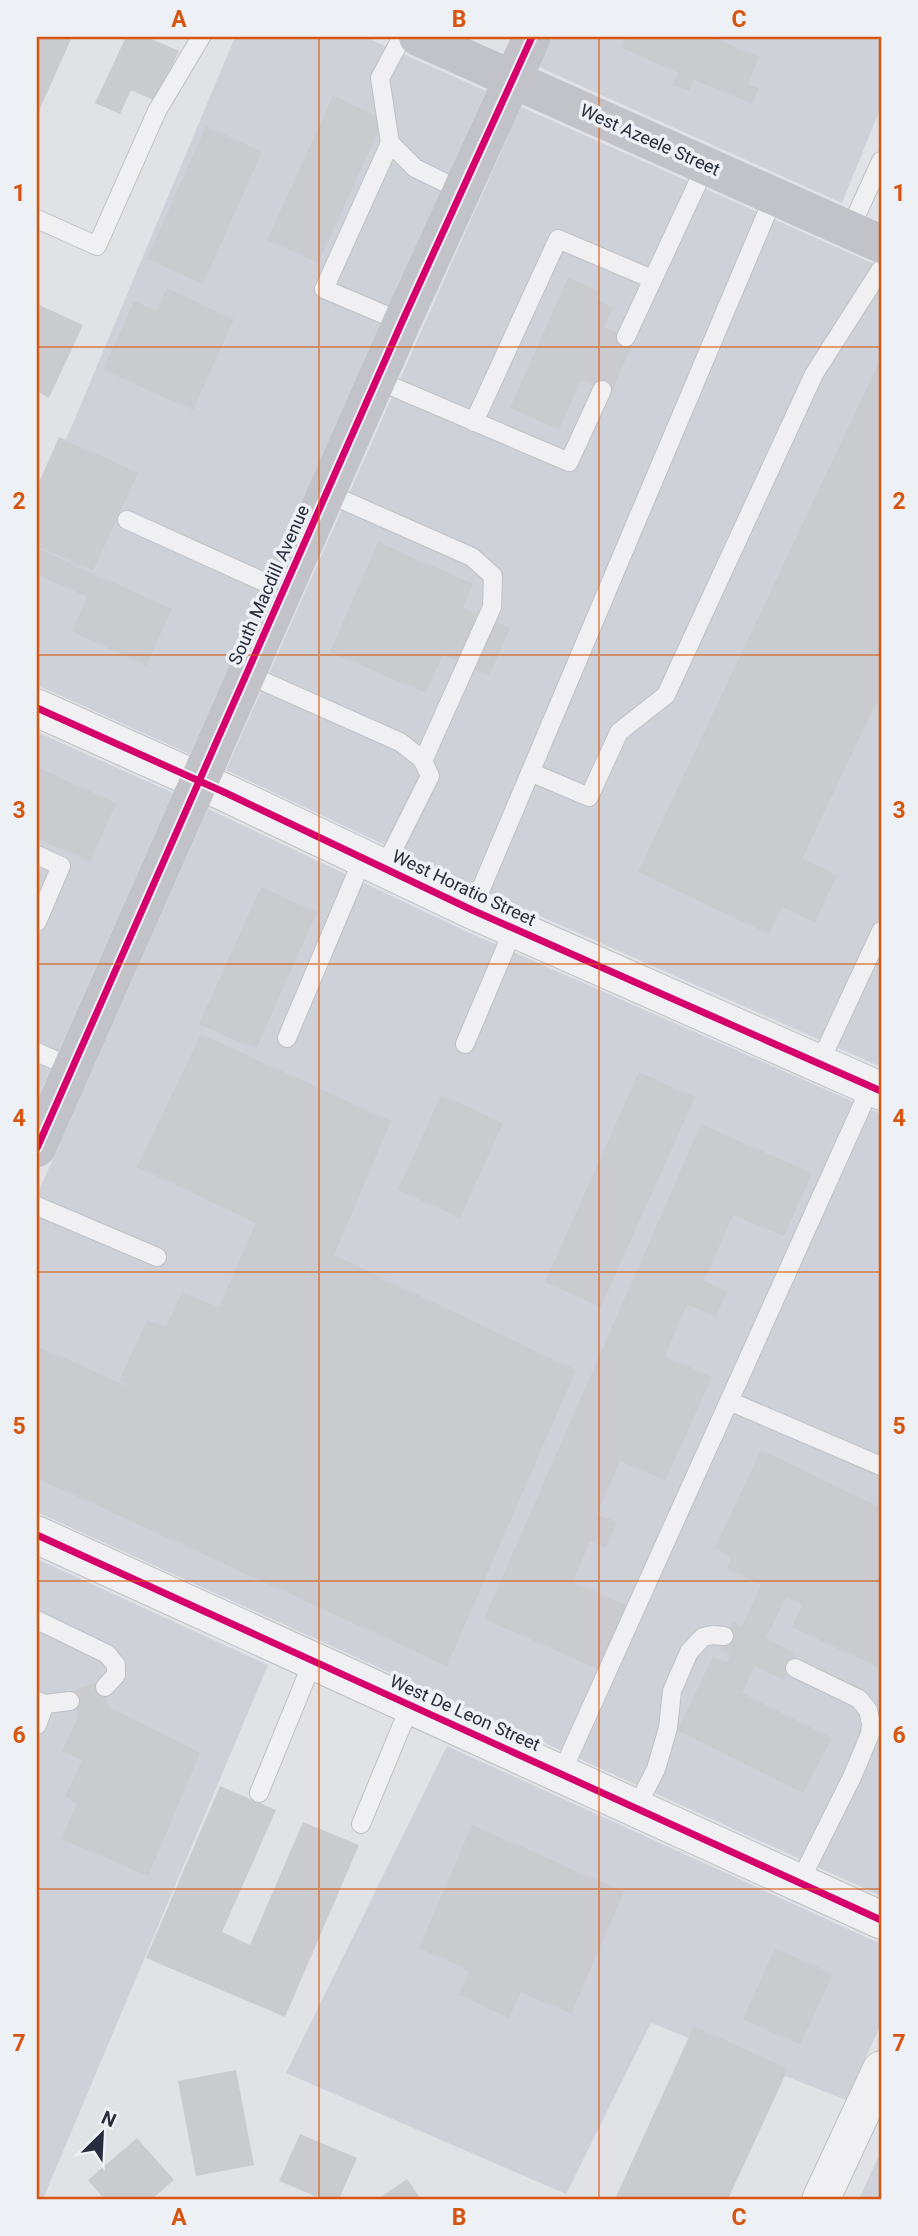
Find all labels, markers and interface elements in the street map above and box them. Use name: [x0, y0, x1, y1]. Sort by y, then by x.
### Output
text: A: [171, 6, 187, 33]
text: B: [452, 6, 466, 33]
text: C: [731, 6, 747, 33]
street label: West Azeele Street: [577, 99, 723, 180]
text: 1: [12, 180, 26, 207]
text: 1: [892, 180, 906, 207]
text: 2: [12, 488, 26, 515]
text: 2: [892, 488, 906, 515]
street label: South Macdill Avenue: [224, 502, 313, 668]
text: 3: [12, 797, 26, 824]
text: 3: [892, 797, 906, 824]
street label: West Horatio Street: [389, 845, 539, 930]
text: 4: [12, 1105, 26, 1132]
text: 4: [892, 1105, 906, 1132]
text: 5: [12, 1413, 26, 1440]
text: 5: [892, 1413, 906, 1440]
street label: West De Leon Street: [387, 1670, 544, 1755]
text: 6: [12, 1722, 26, 1749]
text: 6: [892, 1722, 906, 1749]
text: 7: [12, 2030, 26, 2057]
text: 7: [892, 2030, 906, 2057]
north arrow: [66, 2100, 136, 2170]
text: N: [98, 2106, 120, 2132]
text: A: [171, 2204, 187, 2231]
text: B: [452, 2204, 466, 2231]
text: C: [731, 2204, 747, 2231]

